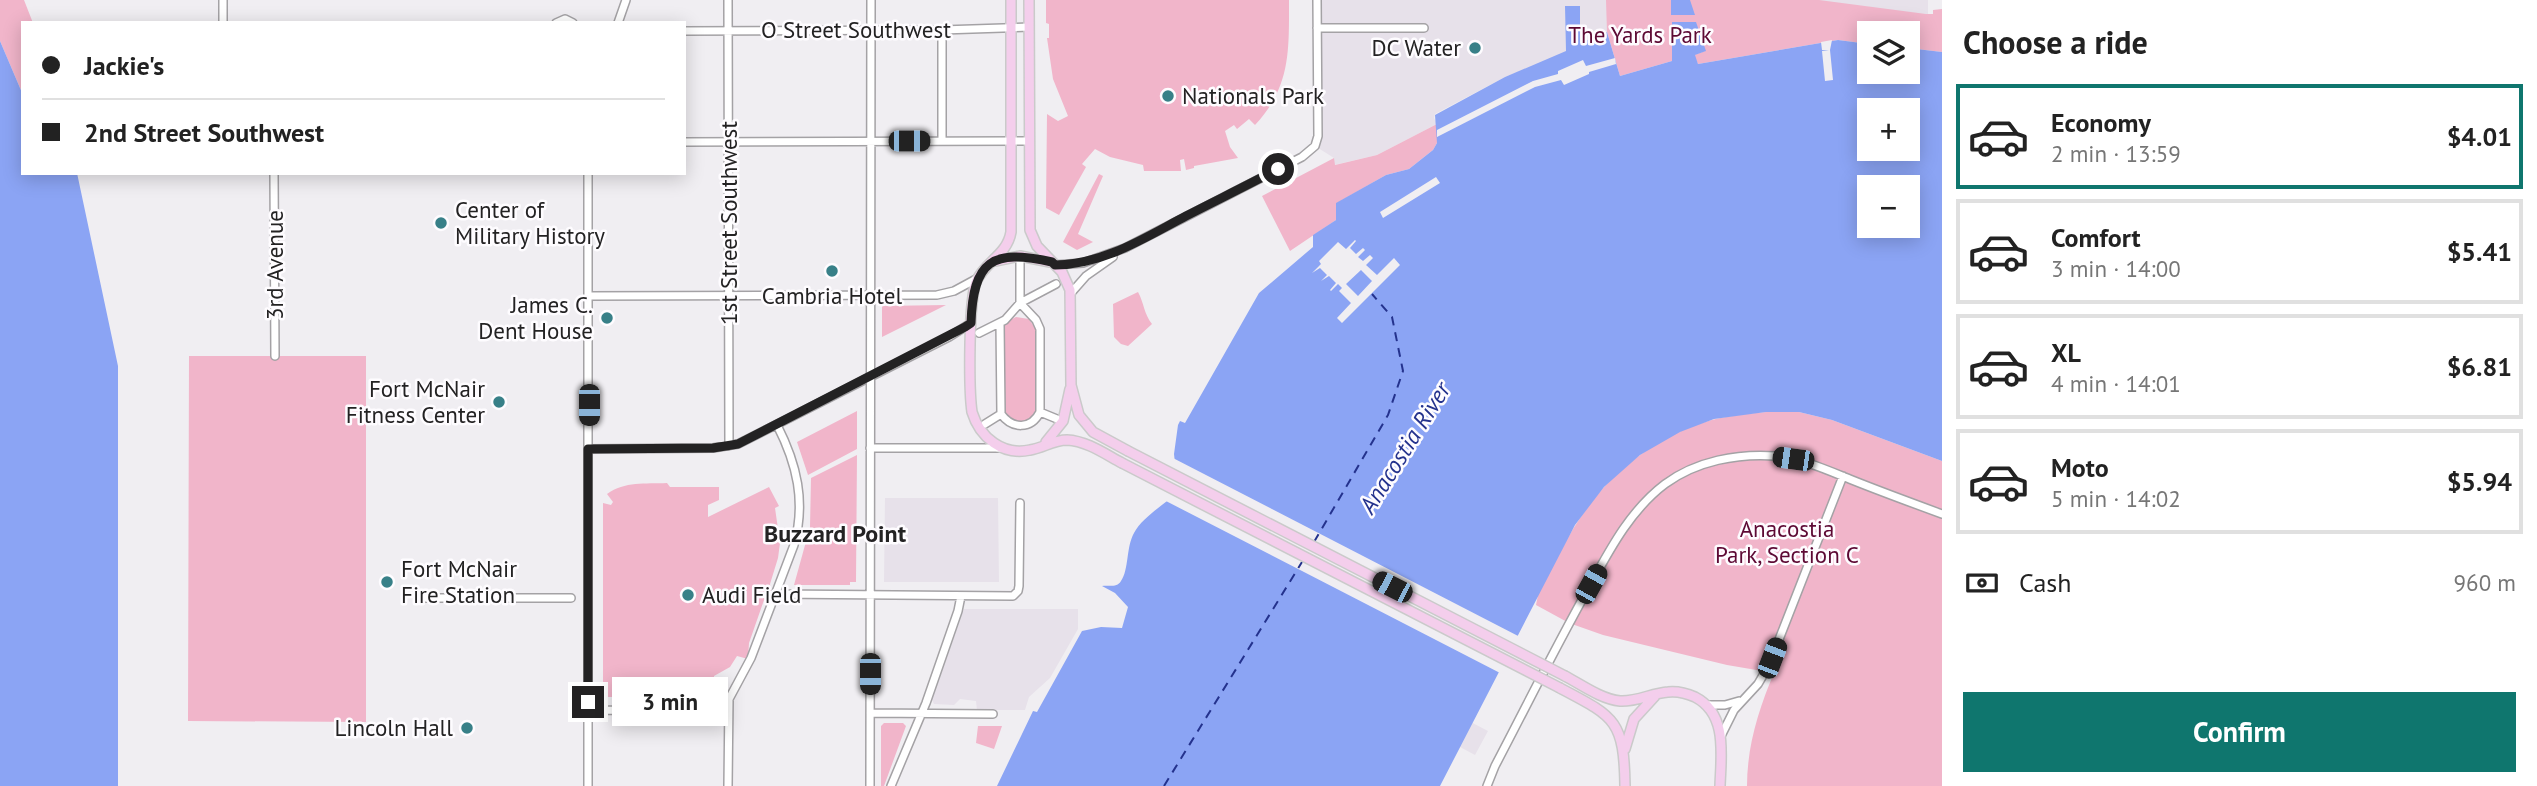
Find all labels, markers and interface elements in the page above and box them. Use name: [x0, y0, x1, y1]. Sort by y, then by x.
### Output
street label: O Street Southwest: [761, 15, 951, 44]
park label: The Yards Park: [1568, 20, 1712, 49]
map controls: [1857, 21, 1920, 238]
button: layers: [1857, 21, 1920, 84]
text: Choose a ride: [1963, 21, 2148, 63]
place label: DC Water: [1371, 33, 1461, 62]
marker: DC Water: [1467, 40, 1483, 56]
text: Jackie's: [84, 49, 164, 82]
place label: Nationals Park: [1182, 81, 1324, 110]
marker: Nationals Park: [1160, 88, 1176, 104]
button: +: [1857, 98, 1920, 161]
icon: car: [1967, 105, 2030, 168]
text: Economy: [2051, 106, 2151, 139]
text: 2nd Street Southwest: [84, 116, 324, 149]
text: $4.01: [2447, 120, 2512, 153]
street label: 1st Street Southwest: [714, 121, 743, 325]
car: [889, 131, 931, 152]
text: 2 min · 13:59: [2051, 139, 2181, 168]
route start: [1262, 153, 1294, 185]
button: −: [1857, 175, 1920, 238]
place label: Center of Military History: [455, 195, 605, 250]
street label: 3rd Avenue: [260, 210, 289, 320]
marker: Center of Military History: [433, 215, 449, 231]
icon: car: [1967, 220, 2030, 283]
text: Comfort: [2051, 221, 2141, 254]
text: $5.41: [2447, 235, 2512, 268]
text: 3 min · 14:00: [2051, 254, 2181, 283]
marker: Cambria Hotel: [824, 263, 840, 279]
place label: Cambria Hotel: [762, 281, 903, 310]
place label: James C. Dent House: [478, 290, 593, 345]
marker: James C. Dent House: [599, 310, 615, 326]
icon: car: [1967, 335, 2030, 398]
text: XL: [2051, 336, 2081, 369]
text: $6.81: [2447, 350, 2512, 383]
text: 4 min · 14:01: [2051, 369, 2181, 398]
place label: Fort McNair Fitness Center: [346, 374, 485, 429]
water label: Anacostia River: [1351, 375, 1458, 520]
car: [579, 384, 600, 426]
marker: Fort McNair Fitness Center: [491, 394, 507, 410]
car: [1771, 446, 1816, 472]
icon: car: [1967, 450, 2030, 513]
text: Moto: [2051, 451, 2109, 484]
text: $5.94: [2447, 465, 2512, 498]
text: 5 min · 14:02: [2051, 484, 2181, 513]
park label: Anacostia Park, Section C: [1715, 514, 1859, 569]
district label: Buzzard Point: [764, 518, 907, 549]
place label: Fort McNair Fire Station: [401, 554, 517, 609]
car: [1572, 561, 1611, 607]
icon: cash: [1963, 564, 2001, 602]
text: Cash: [2019, 566, 2071, 599]
car: [1369, 568, 1416, 606]
text: 960 m: [2454, 568, 2516, 597]
marker: Fort McNair Fire Station: [379, 574, 395, 590]
place label: Audi Field: [702, 580, 801, 609]
marker: Audi Field: [680, 587, 696, 603]
car: [1755, 635, 1790, 681]
car: [860, 653, 881, 695]
callout: 3 min: [612, 678, 728, 726]
route end: [572, 686, 604, 718]
text: 3 min: [642, 687, 698, 716]
button: Confirm: [1963, 692, 2516, 772]
place label: Lincoln Hall: [334, 713, 453, 742]
marker: Lincoln Hall: [459, 720, 475, 736]

